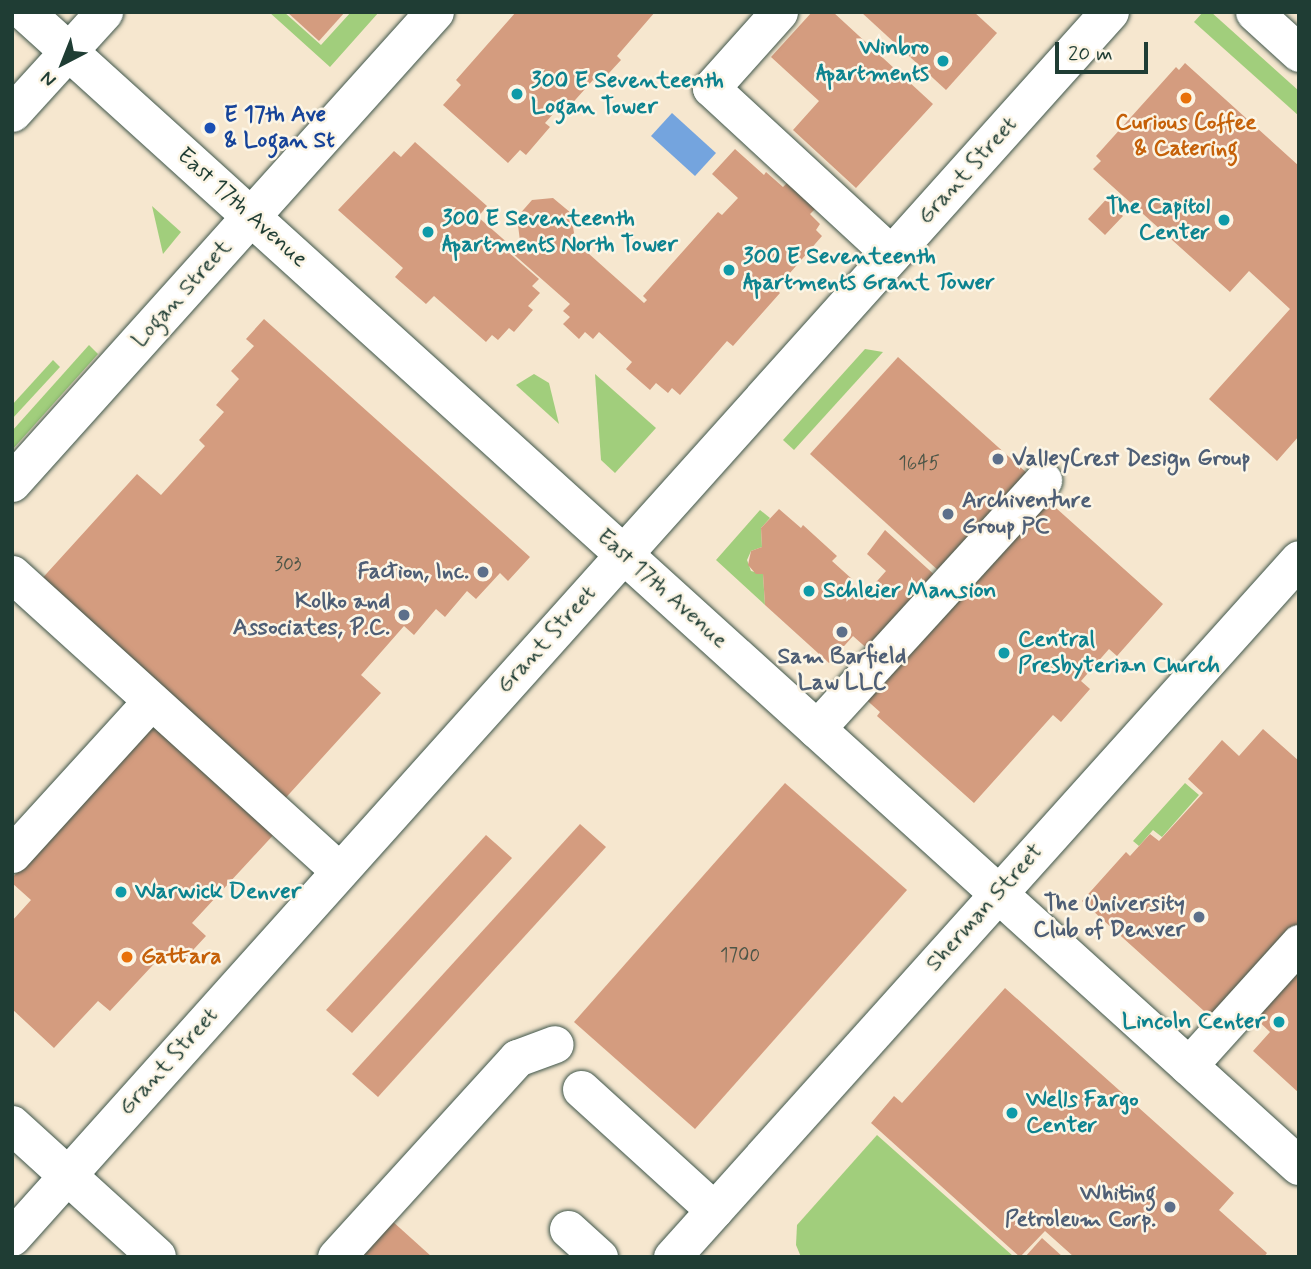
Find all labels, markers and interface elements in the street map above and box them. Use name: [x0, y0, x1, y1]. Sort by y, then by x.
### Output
north arrow: [28, 28, 98, 98]
scale bar: [1059, 28, 1152, 72]
place label: Winbro Apartments: [816, 34, 929, 88]
text: 20 m: [1068, 40, 1113, 68]
marker: Winbro Apartments: [935, 53, 951, 69]
text: N: [36, 65, 62, 93]
place label: 300 E Seventeenth Logan Tower: [531, 67, 724, 121]
marker: 300 E Seventeenth Logan Tower: [509, 86, 525, 102]
marker: Curious Coffee & Catering: [1178, 90, 1194, 106]
place label: E 17th Ave & Logan St: [224, 101, 335, 155]
place label: Curious Coffee & Catering: [1114, 109, 1258, 163]
street label: Grant Street: [911, 110, 1025, 232]
marker: E 17th Ave & Logan St: [202, 120, 218, 136]
street label: East 17th Avenue: [171, 142, 313, 274]
place label: The Capitol Center: [1101, 193, 1210, 247]
place label: 300 E Seventeenth Apartments North Tower: [442, 205, 678, 259]
marker: The Capitol Center: [1216, 212, 1232, 228]
marker: 300 E Seventeenth Apartments North Tower: [420, 224, 436, 240]
street label: Logan Street: [126, 234, 238, 354]
place label: 300 E Seventeenth Apartments Grant Tower: [743, 243, 993, 297]
marker: 300 E Seventeenth Apartments Grant Tower: [721, 262, 737, 278]
place label: ValleyCrest Design Group: [1012, 445, 1250, 473]
marker: ValleyCrest Design Group: [990, 451, 1006, 467]
house number: 1645: [898, 453, 940, 475]
place label: Archiventure Group PC: [962, 487, 1091, 541]
marker: Archiventure Group PC: [940, 506, 956, 522]
street label: East 17th Avenue: [591, 523, 733, 655]
house number: 303: [274, 554, 302, 576]
place label: Faction, Inc.: [352, 558, 469, 586]
marker: Faction, Inc.: [475, 564, 491, 580]
place label: Schleier Mansion: [823, 577, 987, 605]
street label: Grant Street: [490, 579, 604, 701]
marker: Schleier Mansion: [801, 583, 817, 599]
place label: Kolko and Associates, P.C.: [234, 588, 390, 642]
marker: Kolko and Associates, P.C.: [396, 607, 412, 623]
marker: Sam Barfield Law LLC: [834, 624, 850, 640]
place label: Central Presbyterian Church: [1018, 626, 1225, 680]
place label: Sam Barfield Law LLC: [778, 643, 906, 697]
marker: Central Presbyterian Church: [996, 645, 1012, 661]
street label: Sherman Street: [921, 839, 1049, 977]
place label: Warwick Denver: [135, 878, 298, 906]
marker: Warwick Denver: [113, 884, 129, 900]
place label: The University Club of Denver: [1039, 890, 1185, 944]
marker: The University Club of Denver: [1191, 909, 1207, 925]
place label: Gattara: [141, 943, 222, 971]
house number: 1700: [720, 945, 760, 967]
marker: Gattara: [119, 949, 135, 965]
street label: Grant Street: [112, 1001, 226, 1123]
place label: Lincoln Center: [1118, 1008, 1265, 1036]
marker: Lincoln Center: [1271, 1014, 1287, 1030]
place label: Wells Fargo Center: [1026, 1086, 1137, 1140]
marker: Wells Fargo Center: [1004, 1105, 1020, 1121]
place label: Whiting Petroleum Corp.: [1003, 1180, 1156, 1234]
marker: Whiting Petroleum Corp.: [1162, 1199, 1178, 1215]

